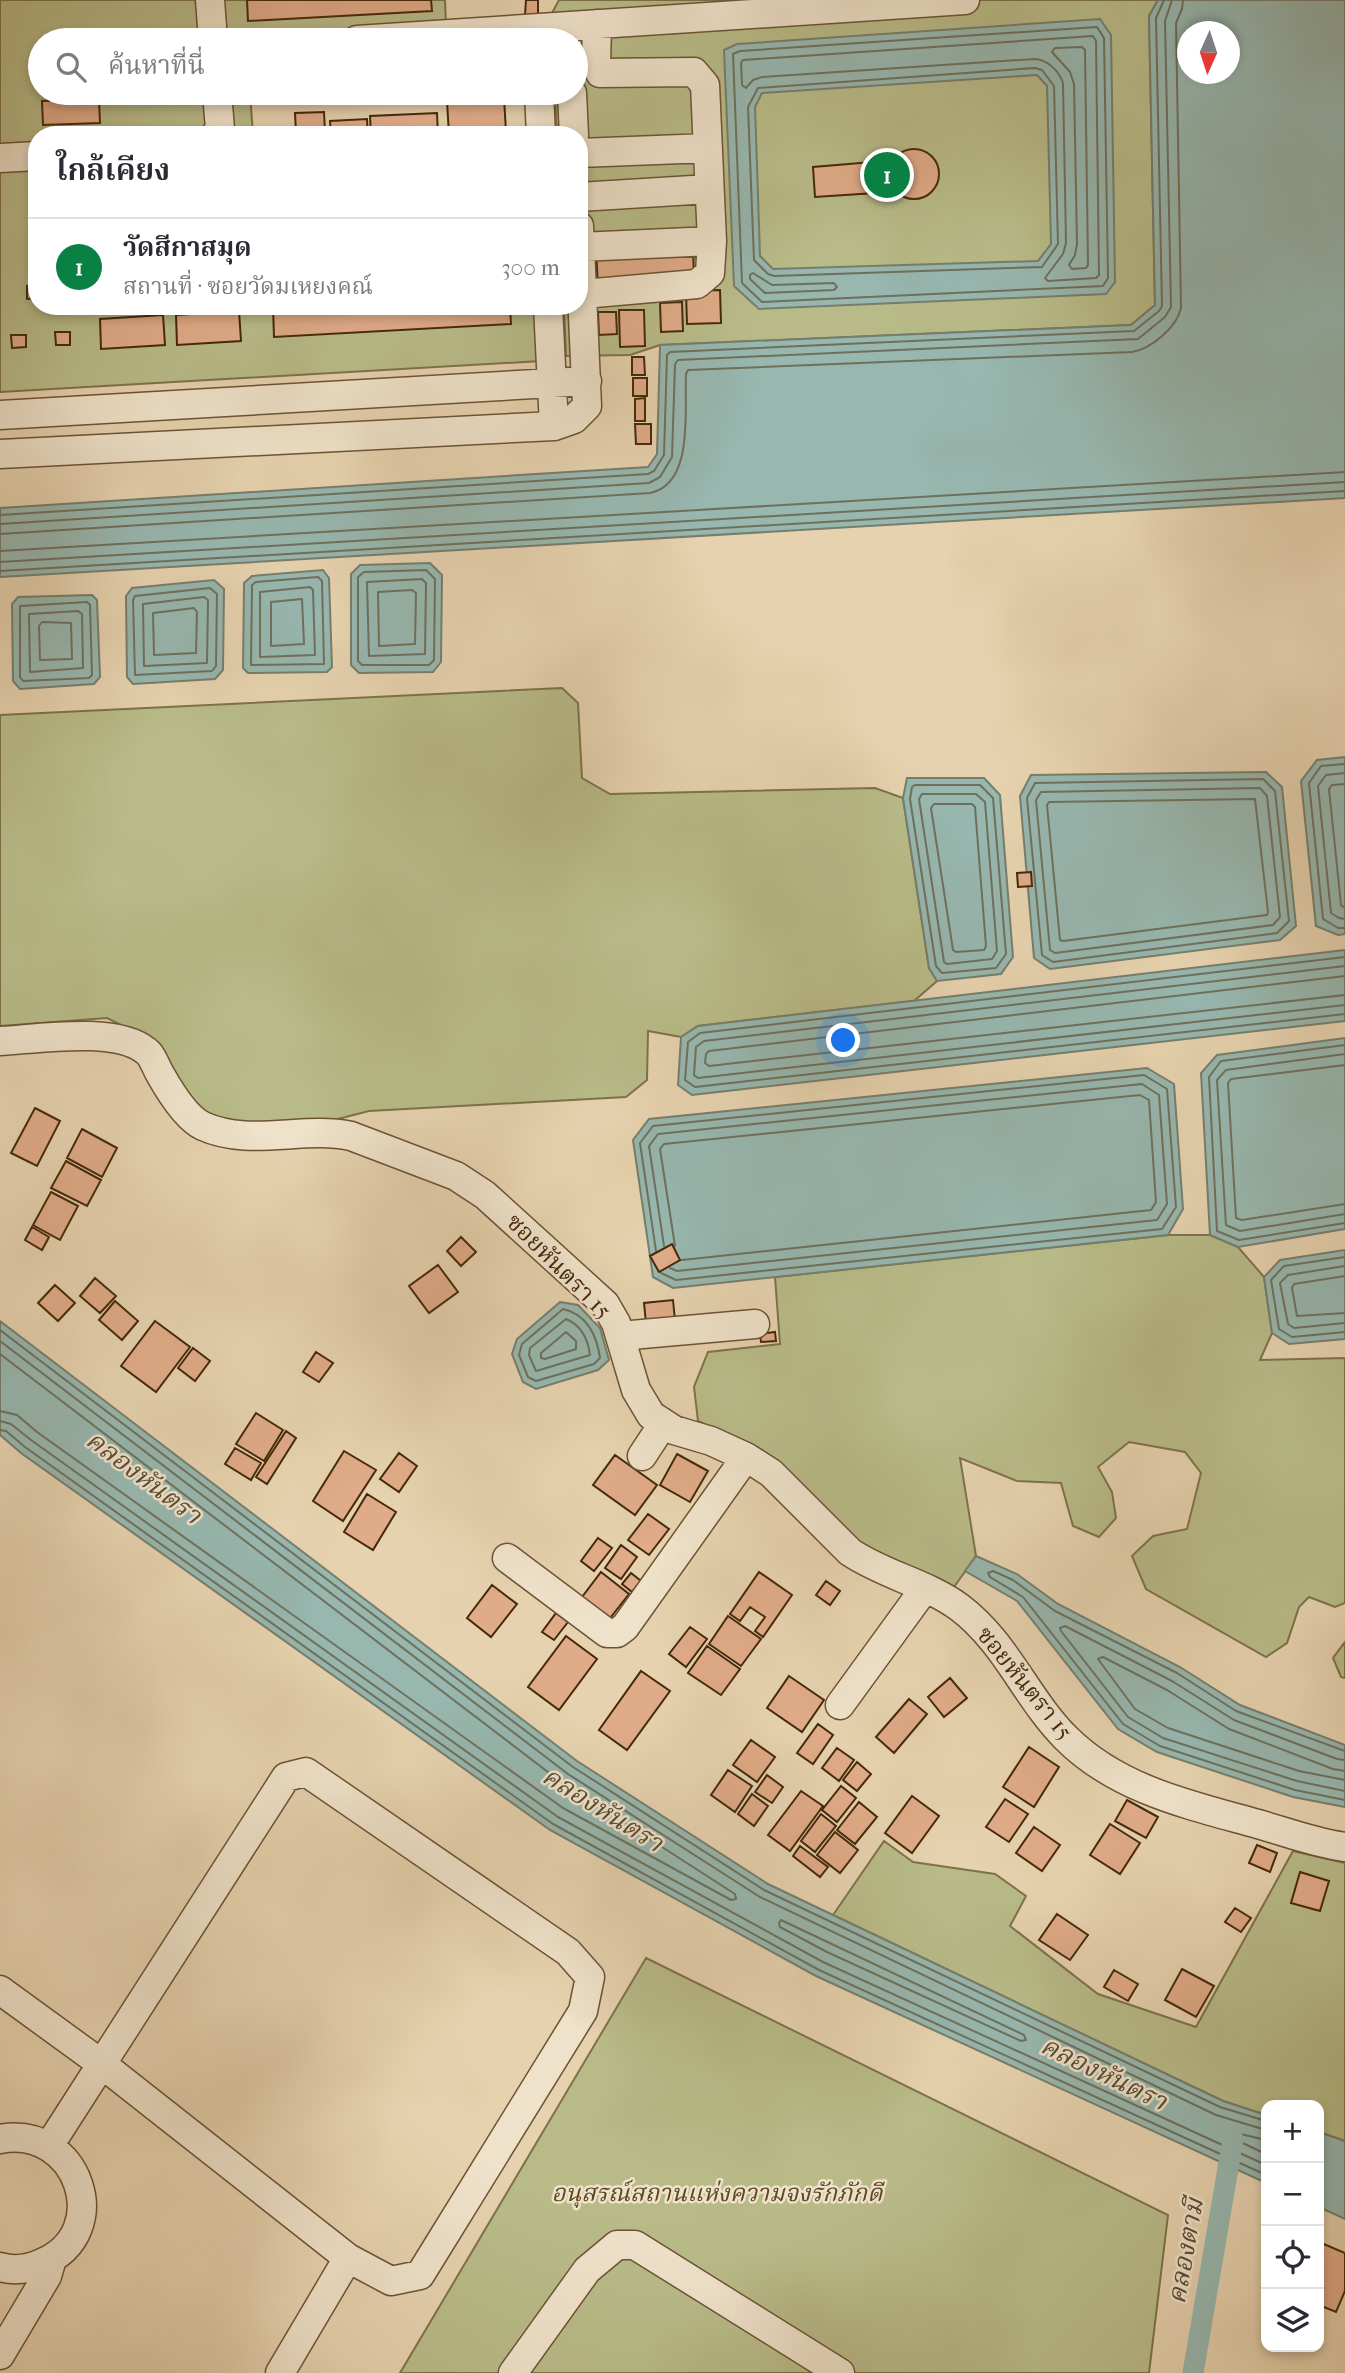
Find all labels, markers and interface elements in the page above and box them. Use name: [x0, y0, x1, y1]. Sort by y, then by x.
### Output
north arrow: [1177, 21, 1240, 84]
search box: [28, 28, 588, 105]
icon: search: [52, 48, 90, 86]
text: ค้นหาที่นี่: [108, 50, 205, 81]
pin: 1: [864, 149, 910, 201]
text: ใกล้เคียง: [56, 153, 170, 188]
text: วัดสีกาสมุด: [123, 232, 252, 263]
text: 1: [75, 254, 83, 281]
text: 300 m: [501, 254, 560, 281]
text: สถานที่ · ซอยวัดมเหยงคณ์: [123, 273, 373, 300]
your location: [826, 1023, 860, 1057]
street label: ซอยหันตรา 15: [501, 1208, 617, 1324]
water label: คลองหันตรา: [80, 1424, 208, 1531]
street label: ซอยหันตรา 15: [971, 1621, 1079, 1745]
water label: คลองหันตรา: [537, 1760, 670, 1859]
water label: คลองหันตรา: [1036, 2030, 1173, 2118]
map controls: [1261, 2100, 1324, 2352]
button: +: [1261, 2100, 1324, 2163]
button: −: [1261, 2163, 1324, 2226]
park label: อนุสรณ์สถานแห่งความจงรักภักดี: [551, 2179, 885, 2209]
water label: คลองตามี: [1161, 2193, 1211, 2306]
button: locate: [1261, 2226, 1324, 2289]
button: layers: [1261, 2289, 1324, 2352]

